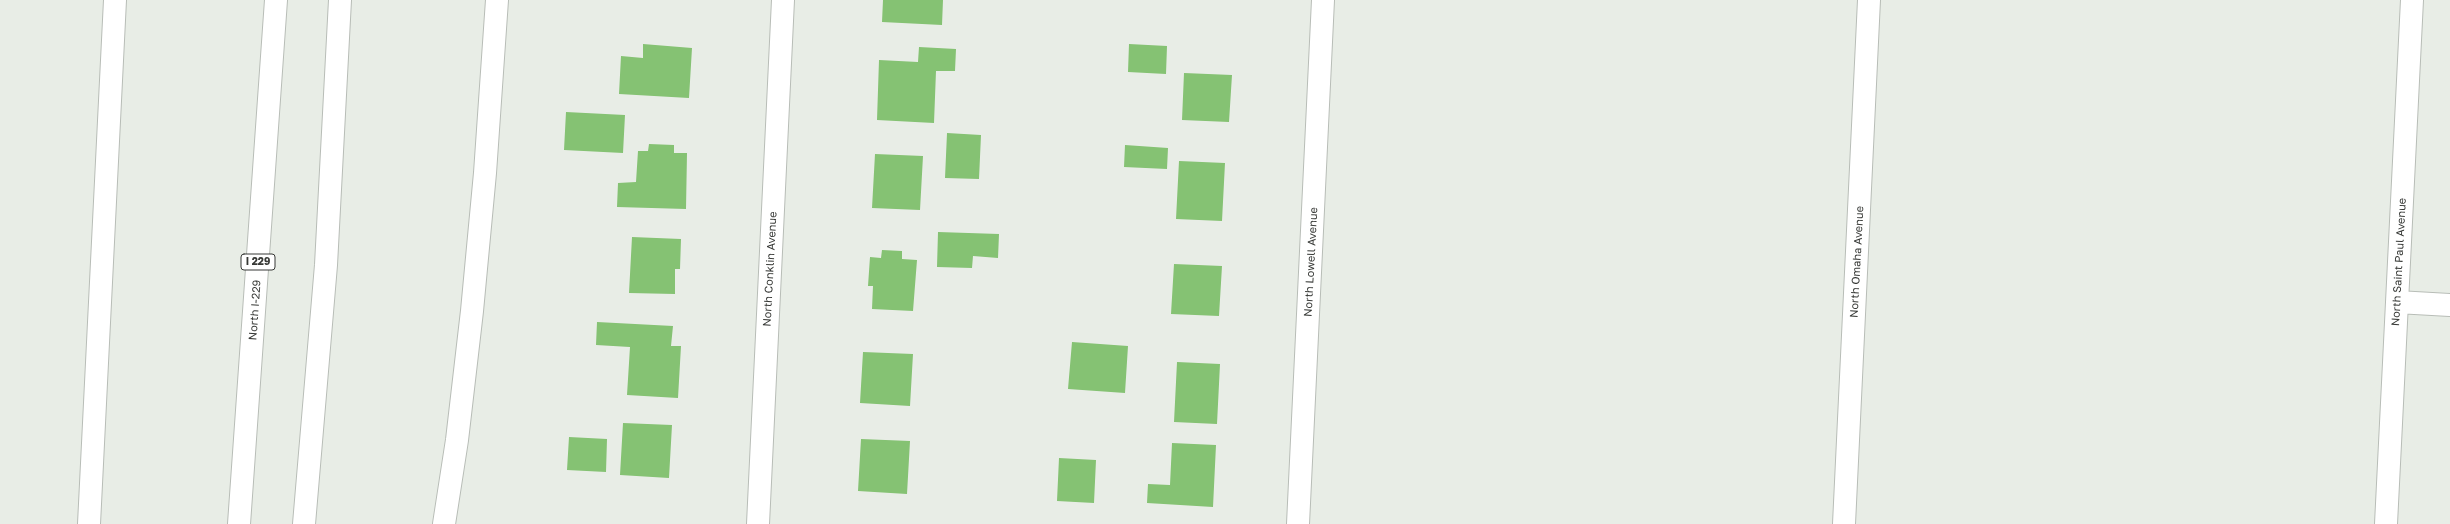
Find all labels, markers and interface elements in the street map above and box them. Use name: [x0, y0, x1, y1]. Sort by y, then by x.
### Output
street label: North Saint Paul Avenue: [2389, 198, 2409, 326]
street label: North Omaha Avenue: [1847, 206, 1867, 318]
street label: North Lowell Avenue: [1302, 207, 1320, 317]
street label: North Conklin Avenue: [760, 211, 780, 327]
road number: I 229: [241, 254, 275, 270]
street label: North I-229: [246, 279, 264, 341]

